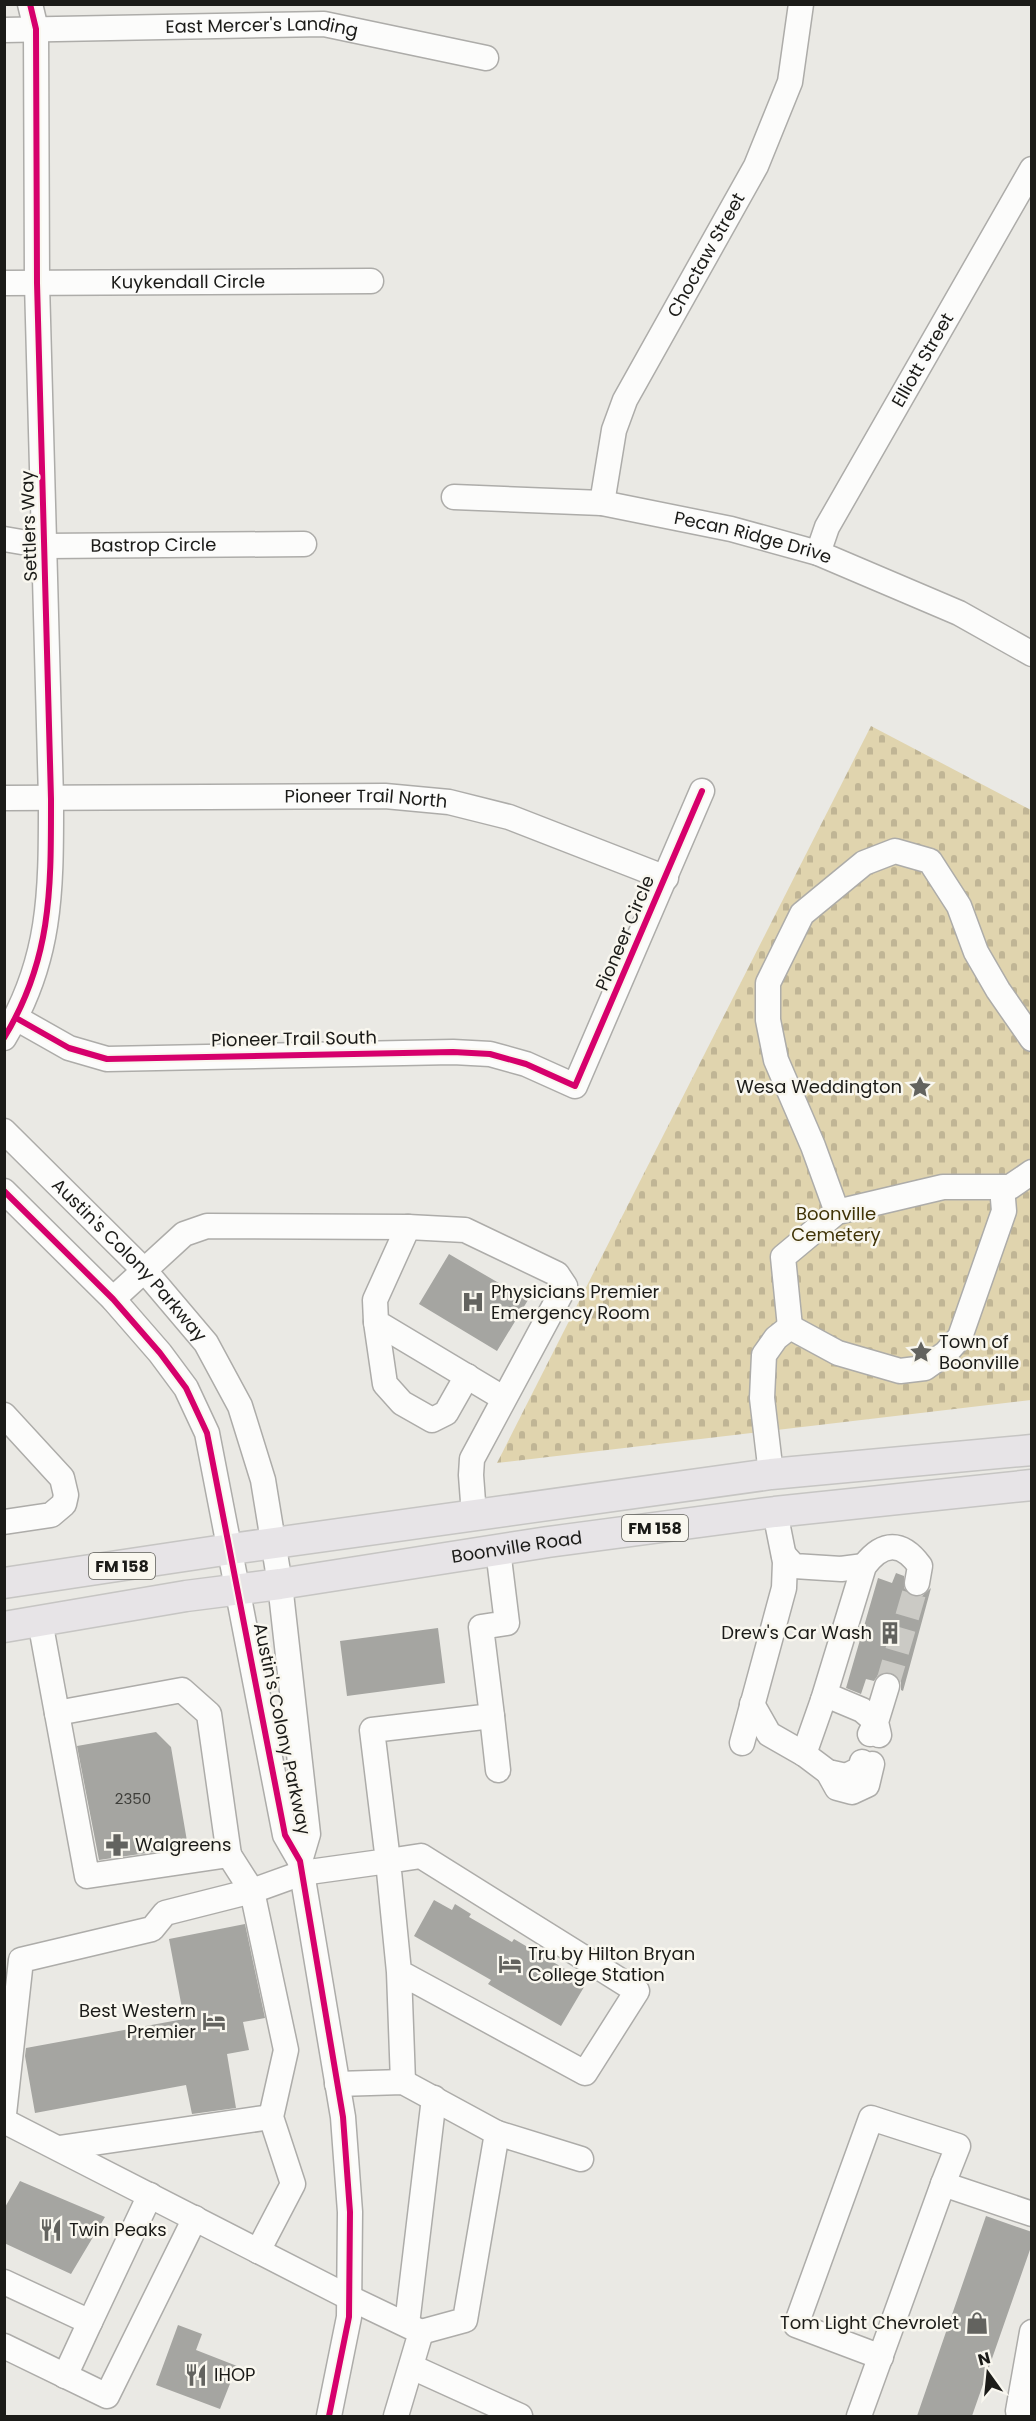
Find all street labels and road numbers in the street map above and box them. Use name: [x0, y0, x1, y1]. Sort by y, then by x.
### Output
street label: East Mercer's Landing: [165, 10, 361, 43]
street label: Choctaw Street: [661, 188, 751, 322]
street label: Kuykendall Circle: [111, 269, 265, 294]
street label: Elliott Street: [885, 308, 959, 411]
street label: Settlers Way: [14, 470, 43, 582]
street label: Pecan Ridge Drive: [672, 505, 836, 570]
street label: Bastrop Circle: [90, 532, 217, 558]
street label: Pioneer Trail North: [284, 783, 449, 814]
street label: Pioneer Circle: [589, 871, 660, 994]
street label: Pioneer Trail South: [211, 1025, 377, 1052]
street label: Austin's Colony Parkway: [47, 1172, 213, 1347]
road number: FM 158: [622, 1515, 688, 1541]
street label: Boonville Road: [450, 1525, 584, 1569]
road number: FM 158: [89, 1553, 155, 1579]
street label: Austin's Colony Parkway: [248, 1621, 317, 1837]

